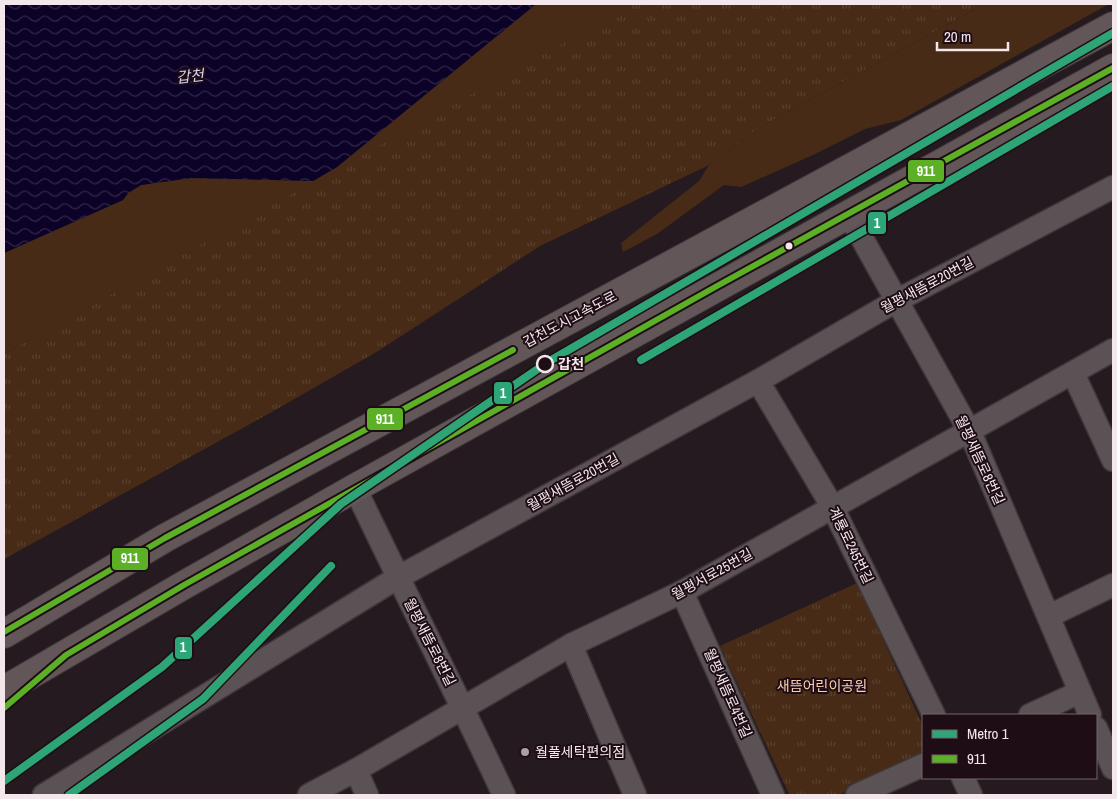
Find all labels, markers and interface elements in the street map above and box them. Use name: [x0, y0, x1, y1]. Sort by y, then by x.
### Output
scale bar: [937, 20, 1008, 52]
text: 20 m: [944, 26, 971, 47]
water label: 갑천: [175, 64, 207, 88]
line badge: 911: [907, 159, 945, 183]
text: 911: [917, 162, 936, 180]
line badge: 1: [867, 211, 887, 235]
text: 1: [874, 214, 881, 232]
unlabelled marker: [784, 241, 794, 251]
street label: 월평새뜸로20번길: [877, 253, 977, 317]
street label: 갑천도시고속도로: [520, 287, 620, 351]
marker: 갑천: [536, 355, 554, 373]
place label: 갑천: [558, 355, 584, 373]
line badge: 1: [493, 381, 513, 405]
text: 1: [500, 384, 507, 402]
line badge: 911: [366, 407, 404, 431]
text: 911: [376, 410, 395, 428]
street label: 월평새뜸로8번길: [951, 412, 1009, 508]
street label: 월평새뜸로20번길: [524, 449, 622, 515]
street label: 계룡로245번길: [825, 504, 877, 586]
street label: 월평서로25번길: [668, 544, 756, 604]
line badge: 911: [111, 547, 149, 571]
text: 911: [121, 549, 140, 567]
street label: 월평새뜸로8번길: [400, 595, 460, 689]
line badge: 1: [174, 636, 193, 660]
text: 1: [180, 638, 187, 656]
street label: 월평새뜸로4번길: [700, 645, 756, 741]
park label: 새뜸어린이공원: [777, 677, 867, 695]
legend: [922, 714, 1097, 779]
text: Metro 1: [967, 723, 1009, 744]
place label: 월풀세탁편의점: [535, 743, 625, 761]
marker: 월풀세탁편의점: [519, 746, 531, 758]
text: 911: [967, 748, 987, 769]

